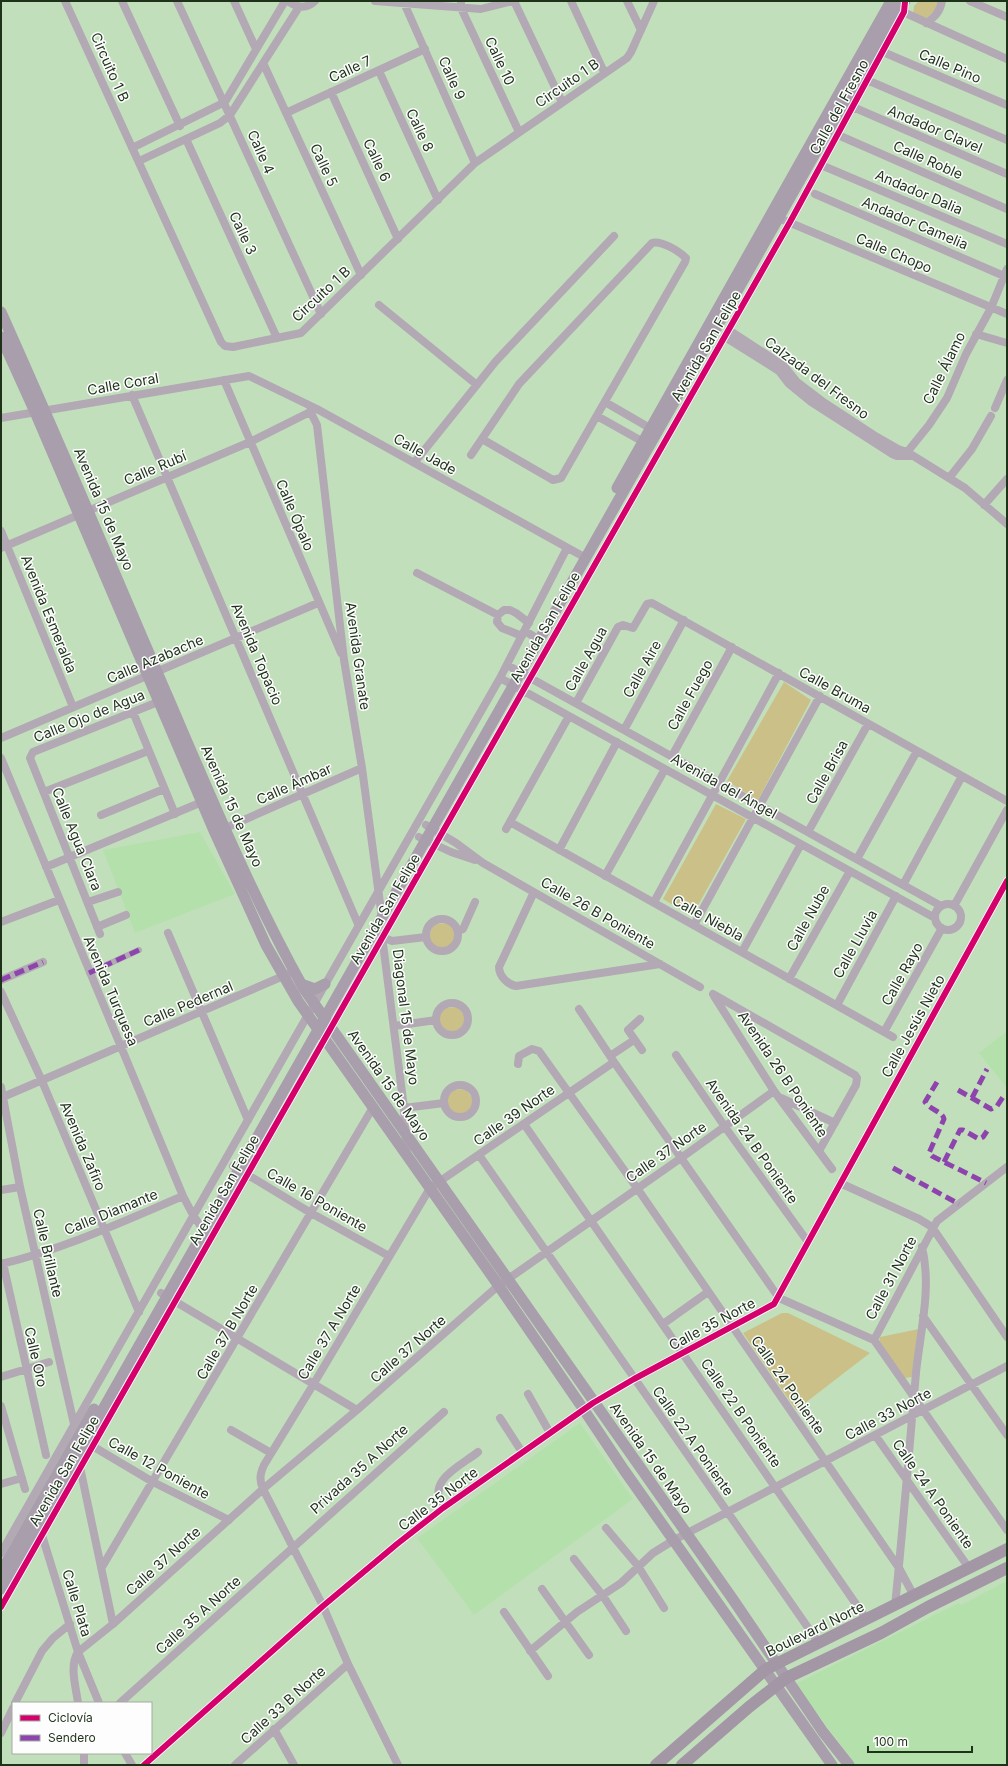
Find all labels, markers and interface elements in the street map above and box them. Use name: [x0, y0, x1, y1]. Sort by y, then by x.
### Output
street label: Circuito 1 B: [88, 30, 133, 104]
street label: Calle 10: [482, 34, 519, 88]
street label: Calle Pino: [917, 45, 984, 86]
street label: Calle 7: [326, 51, 374, 86]
street label: Calle 9: [435, 53, 470, 102]
street label: Circuito 1 B: [532, 54, 602, 111]
street label: Calle del Fresno: [805, 56, 872, 157]
street label: Andador Clavel: [885, 101, 985, 156]
street label: Calle 8: [403, 106, 438, 154]
street label: Calle 4: [244, 127, 279, 176]
street label: Calle 6: [360, 136, 395, 184]
street label: Calle Roble: [891, 137, 966, 182]
street label: Calle 5: [307, 141, 342, 189]
street label: Andador Dalia: [873, 166, 965, 218]
street label: Andador Camelia: [860, 193, 971, 253]
street label: Calle 3: [226, 209, 261, 257]
street label: Calle Chopo: [854, 229, 935, 276]
street label: Circuito 1 B: [288, 262, 353, 325]
street label: Avenida San Felipe: [667, 287, 744, 404]
street label: Calle Álamo: [919, 329, 968, 407]
street label: Calzada del Fresno: [762, 333, 873, 422]
street label: Calle Coral: [86, 369, 160, 398]
street label: Calle Jade: [391, 429, 460, 478]
street label: Avenida 15 de Mayo: [71, 445, 138, 573]
street label: Calle Rubí: [121, 447, 189, 488]
street label: Calle Ópalo: [273, 476, 318, 553]
street label: Avenida Esmeralda: [18, 552, 81, 675]
street label: Avenida San Felipe: [506, 568, 583, 685]
street label: Avenida Topacio: [228, 600, 287, 707]
street label: Avenida Granate: [343, 601, 374, 711]
street label: Calle Agua: [561, 623, 610, 694]
street label: Calle Azabache: [104, 631, 206, 687]
street label: Calle Aire: [619, 637, 664, 701]
street label: Calle Fuego: [663, 656, 716, 733]
street label: Calle Bruma: [796, 663, 874, 716]
street label: Calle Ojo de Agua: [31, 685, 147, 746]
street label: Calle Brisa: [802, 737, 851, 807]
street label: Avenida 15 de Mayo: [198, 742, 267, 869]
street label: Avenida del Ángel: [668, 749, 780, 822]
street label: Calle Ámbar: [253, 759, 334, 808]
street label: Calle Agua Clara: [49, 785, 106, 893]
street label: Avenida San Felipe: [346, 850, 423, 967]
street label: Calle 26 B Poniente: [538, 873, 658, 952]
street label: Calle Nube: [783, 882, 833, 954]
street label: Calle Niebla: [670, 891, 747, 944]
street label: Calle Lluvia: [829, 907, 880, 981]
street label: Avenida Turquesa: [81, 933, 142, 1048]
street label: Calle Rayo: [877, 939, 926, 1008]
street label: Diagonal 15 de Mayo: [390, 948, 423, 1086]
street label: Calle Jesús Nieto: [877, 971, 948, 1080]
street label: Calle Pedernal: [140, 977, 235, 1030]
street label: Avenida 26 B Poniente: [735, 1007, 832, 1140]
street label: Avenida 15 de Mayo: [345, 1026, 434, 1143]
street label: Avenida 24 B Poniente: [703, 1075, 802, 1207]
street label: Calle 39 Norte: [470, 1080, 558, 1149]
street label: Avenida Zafiro: [57, 1099, 110, 1193]
street label: Calle 37 Norte: [622, 1118, 709, 1186]
street label: Avenida San Felipe: [185, 1131, 262, 1248]
street label: Calle 16 Poniente: [264, 1164, 371, 1235]
street label: Calle Diamante: [62, 1185, 160, 1238]
street label: Calle Brillante: [30, 1207, 67, 1299]
street label: Calle 31 Norte: [861, 1233, 920, 1323]
street label: Calle 37 B Norte: [192, 1281, 261, 1383]
street label: Calle 37 A Norte: [293, 1281, 364, 1382]
street label: Calle 35 Norte: [666, 1294, 758, 1353]
street label: Calle 37 Norte: [366, 1311, 449, 1386]
street label: Calle Oro: [21, 1325, 52, 1389]
street label: Calle 24 Poniente: [748, 1332, 829, 1437]
street label: Calle 22 B Poniente: [697, 1355, 785, 1470]
street label: Calle 22 A Poniente: [649, 1383, 738, 1499]
street label: Calle 33 Norte: [842, 1384, 934, 1443]
street label: Avenida 15 de Mayo: [607, 1399, 696, 1516]
street label: Avenida San Felipe: [25, 1412, 102, 1529]
street label: Privada 35 A Norte: [306, 1420, 411, 1517]
street label: Calle 12 Poniente: [106, 1433, 213, 1502]
street label: Calle 24 A Poniente: [889, 1436, 978, 1552]
street label: Calle 35 Norte: [395, 1463, 481, 1534]
street label: Calle 37 Norte: [122, 1523, 203, 1599]
street label: Calle Plata: [59, 1567, 96, 1639]
street label: Calle 35 A Norte: [152, 1572, 244, 1657]
street label: Boulevard Norte: [763, 1597, 867, 1660]
street label: Calle 33 B Norte: [237, 1662, 329, 1747]
legend: [12, 1702, 152, 1754]
text: Ciclovía: [48, 1710, 93, 1725]
scale bar: [868, 1728, 972, 1754]
text: Sendero: [48, 1730, 96, 1745]
text: 100 m: [874, 1734, 908, 1749]

